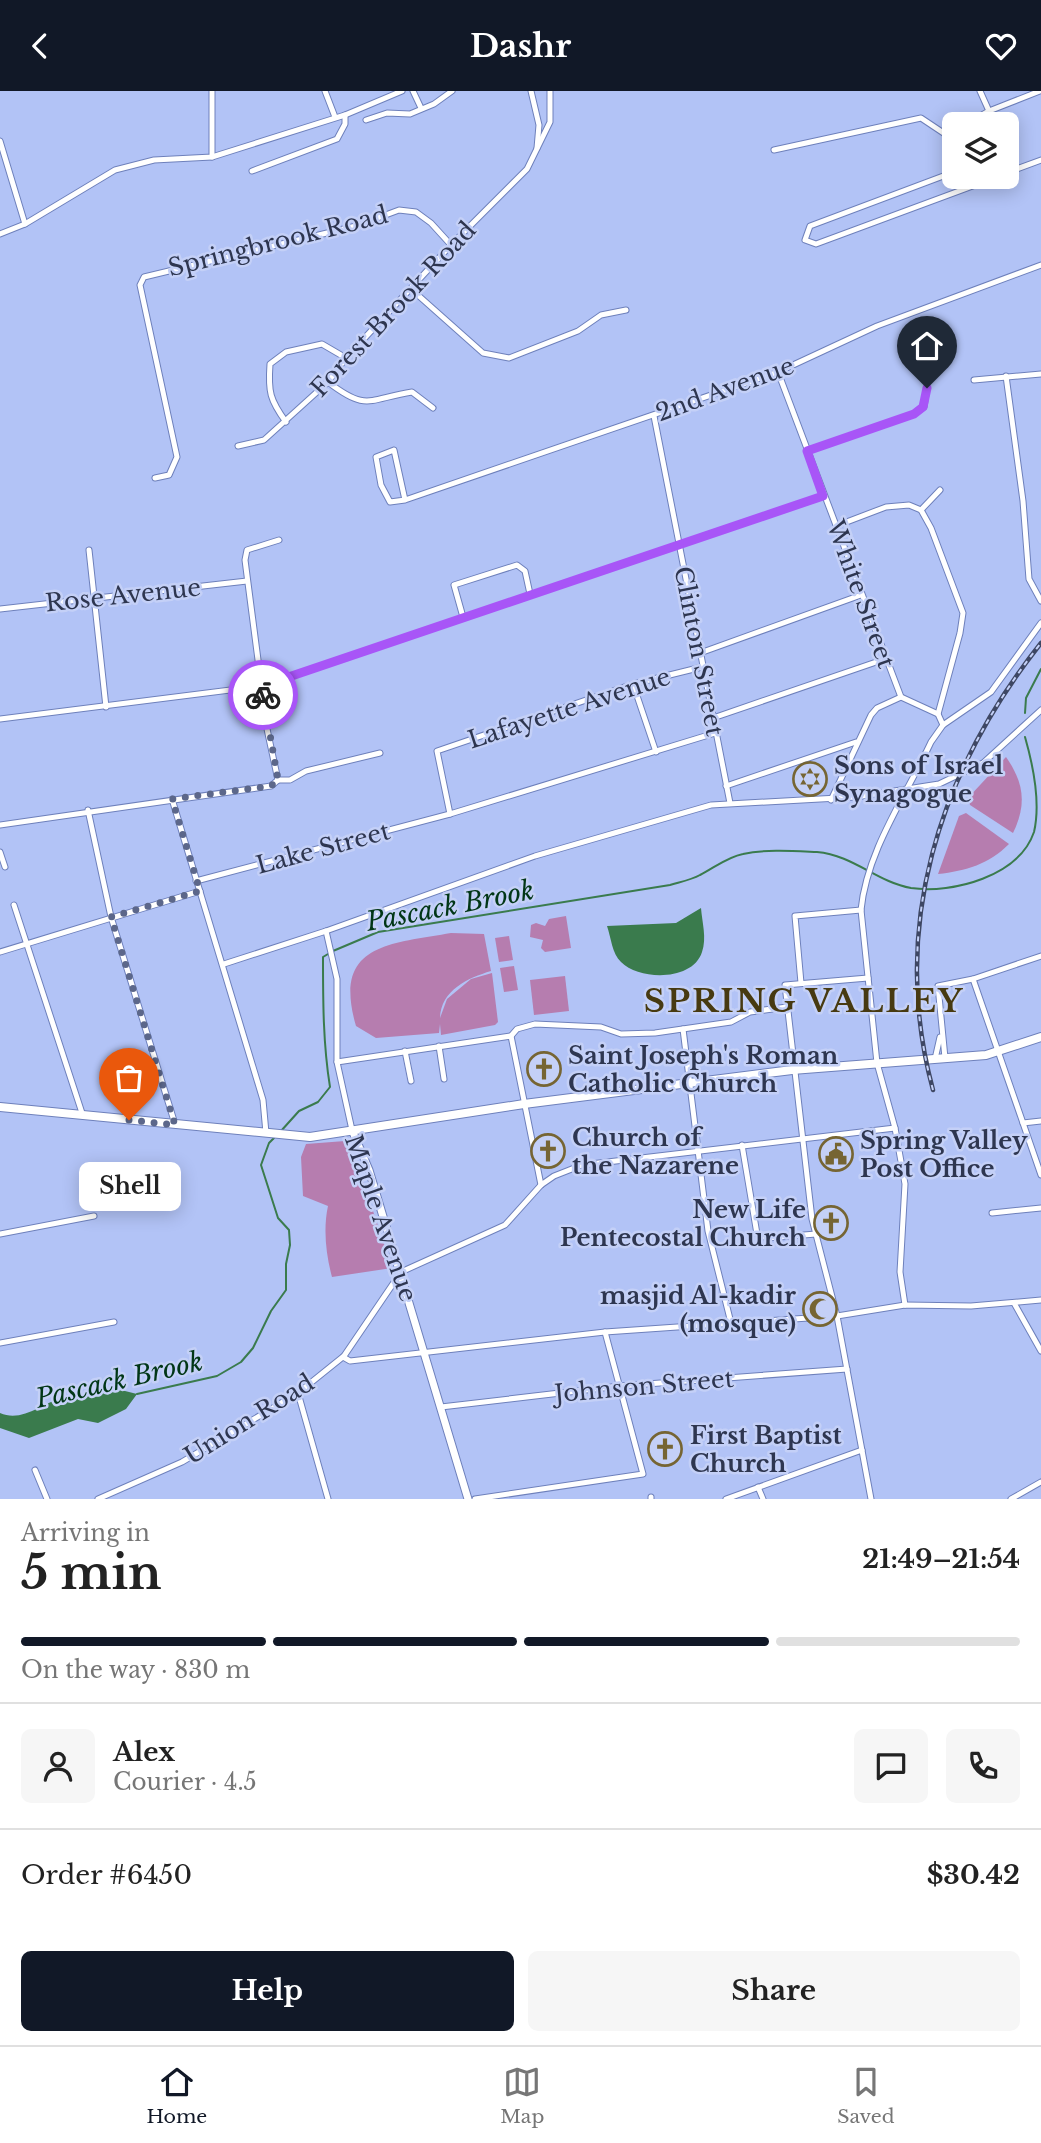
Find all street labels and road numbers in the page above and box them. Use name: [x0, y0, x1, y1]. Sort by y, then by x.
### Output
street label: Springbrook Road: [165, 200, 391, 282]
street label: Forest Brook Road: [304, 215, 482, 403]
street label: 2nd Avenue: [652, 351, 798, 427]
street label: White Street: [820, 515, 901, 672]
street label: Clinton Street: [668, 564, 730, 738]
street label: Rose Avenue: [44, 572, 202, 618]
street label: Lafayette Avenue: [464, 662, 674, 754]
street label: Lake Street: [253, 816, 393, 880]
street label: Maple Avenue: [339, 1131, 423, 1305]
street label: Johnson Street: [550, 1364, 735, 1409]
street label: Union Road: [179, 1368, 319, 1470]

